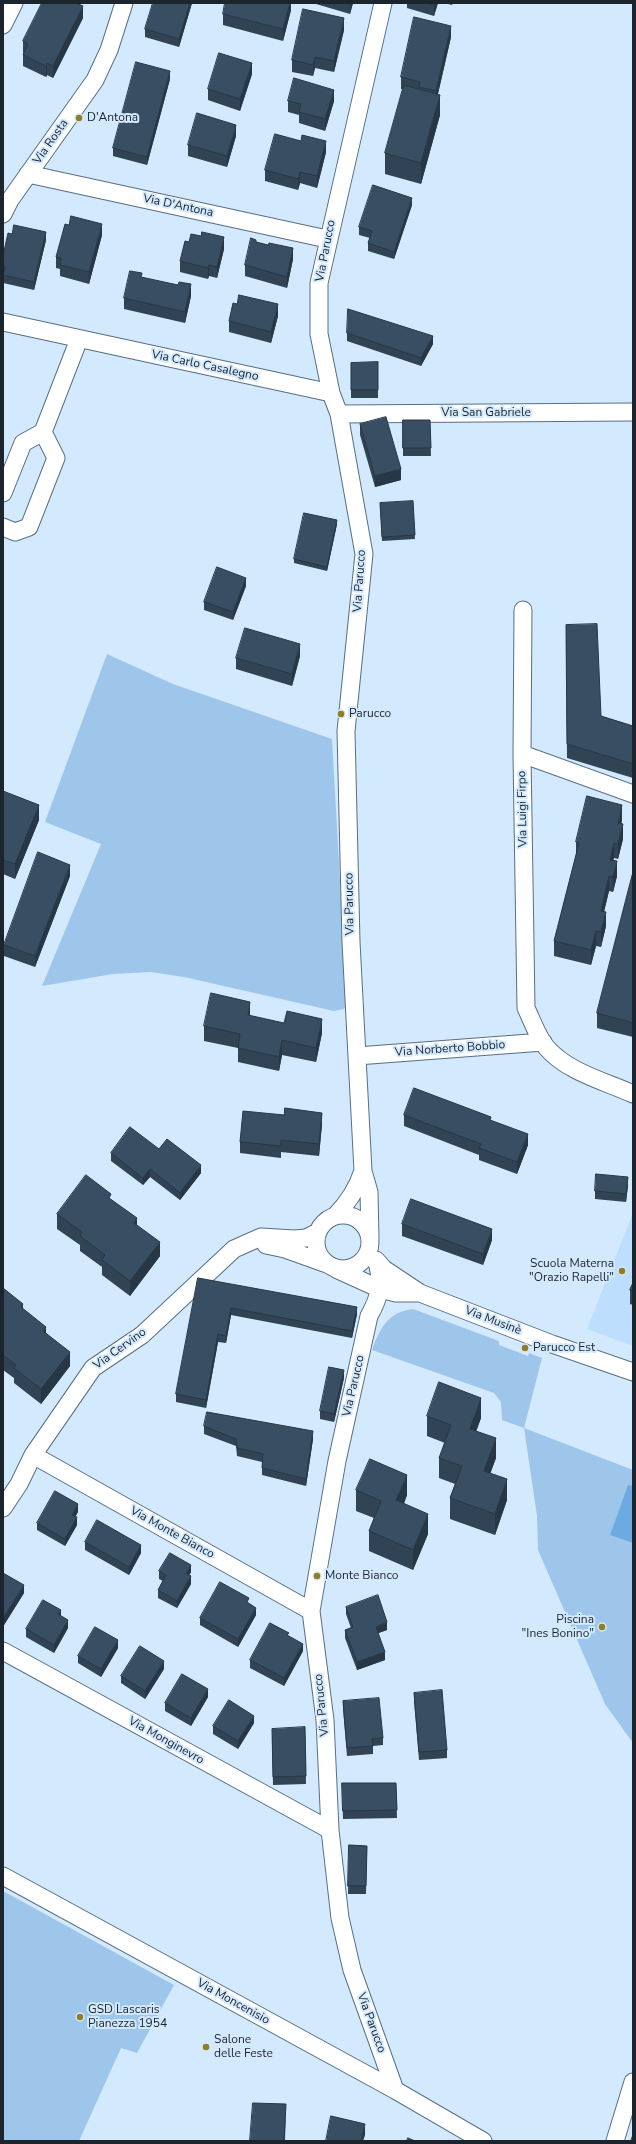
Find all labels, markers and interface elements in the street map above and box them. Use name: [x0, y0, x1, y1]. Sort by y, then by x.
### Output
place label: D'Antona: [87, 111, 138, 125]
marker: D'Antona: [74, 113, 84, 123]
street label: Via Rosta: [30, 117, 72, 167]
street label: Via D'Antona: [141, 192, 215, 220]
street label: Via Parucco: [313, 219, 339, 283]
street label: Via Carlo Casalegno: [150, 348, 260, 384]
street label: Via San Gabriele: [441, 406, 531, 420]
street label: Via Parucco: [351, 549, 369, 613]
place label: Parucco: [349, 707, 391, 721]
marker: Parucco: [336, 709, 346, 719]
street label: Via Luigi Firpo: [515, 771, 531, 847]
street label: Via Parucco: [342, 873, 358, 935]
street label: Via Norberto Bobbio: [394, 1038, 506, 1060]
place label: Scuola Materna "Orazio Rapelli": [529, 1257, 614, 1285]
marker: Scuola Materna "Orazio Rapelli": [617, 1266, 627, 1276]
street label: Via Musinè: [463, 1304, 523, 1338]
street label: Via Cervino: [91, 1325, 149, 1373]
place label: Parucco Est: [533, 1341, 595, 1355]
marker: Parucco Est: [520, 1343, 530, 1353]
street label: Via Parucco: [340, 1354, 368, 1418]
street label: Via Monte Bianco: [127, 1504, 217, 1562]
place label: Monte Bianco: [325, 1569, 399, 1583]
marker: Monte Bianco: [312, 1571, 322, 1581]
place label: Piscina "Ines Bonino": [522, 1613, 594, 1641]
marker: Piscina "Ines Bonino": [597, 1622, 607, 1632]
street label: Via Parucco: [312, 1673, 332, 1737]
street label: Via Monginevro: [126, 1714, 206, 1768]
street label: Via Moncenisio: [194, 1976, 272, 2028]
street label: Via Parucco: [354, 1991, 388, 2055]
place label: GSD Lascaris Pianezza 1954: [88, 2003, 167, 2031]
marker: GSD Lascaris Pianezza 1954: [75, 2012, 85, 2022]
place label: Salone delle Feste: [214, 2033, 273, 2061]
marker: Salone delle Feste: [201, 2042, 211, 2052]

